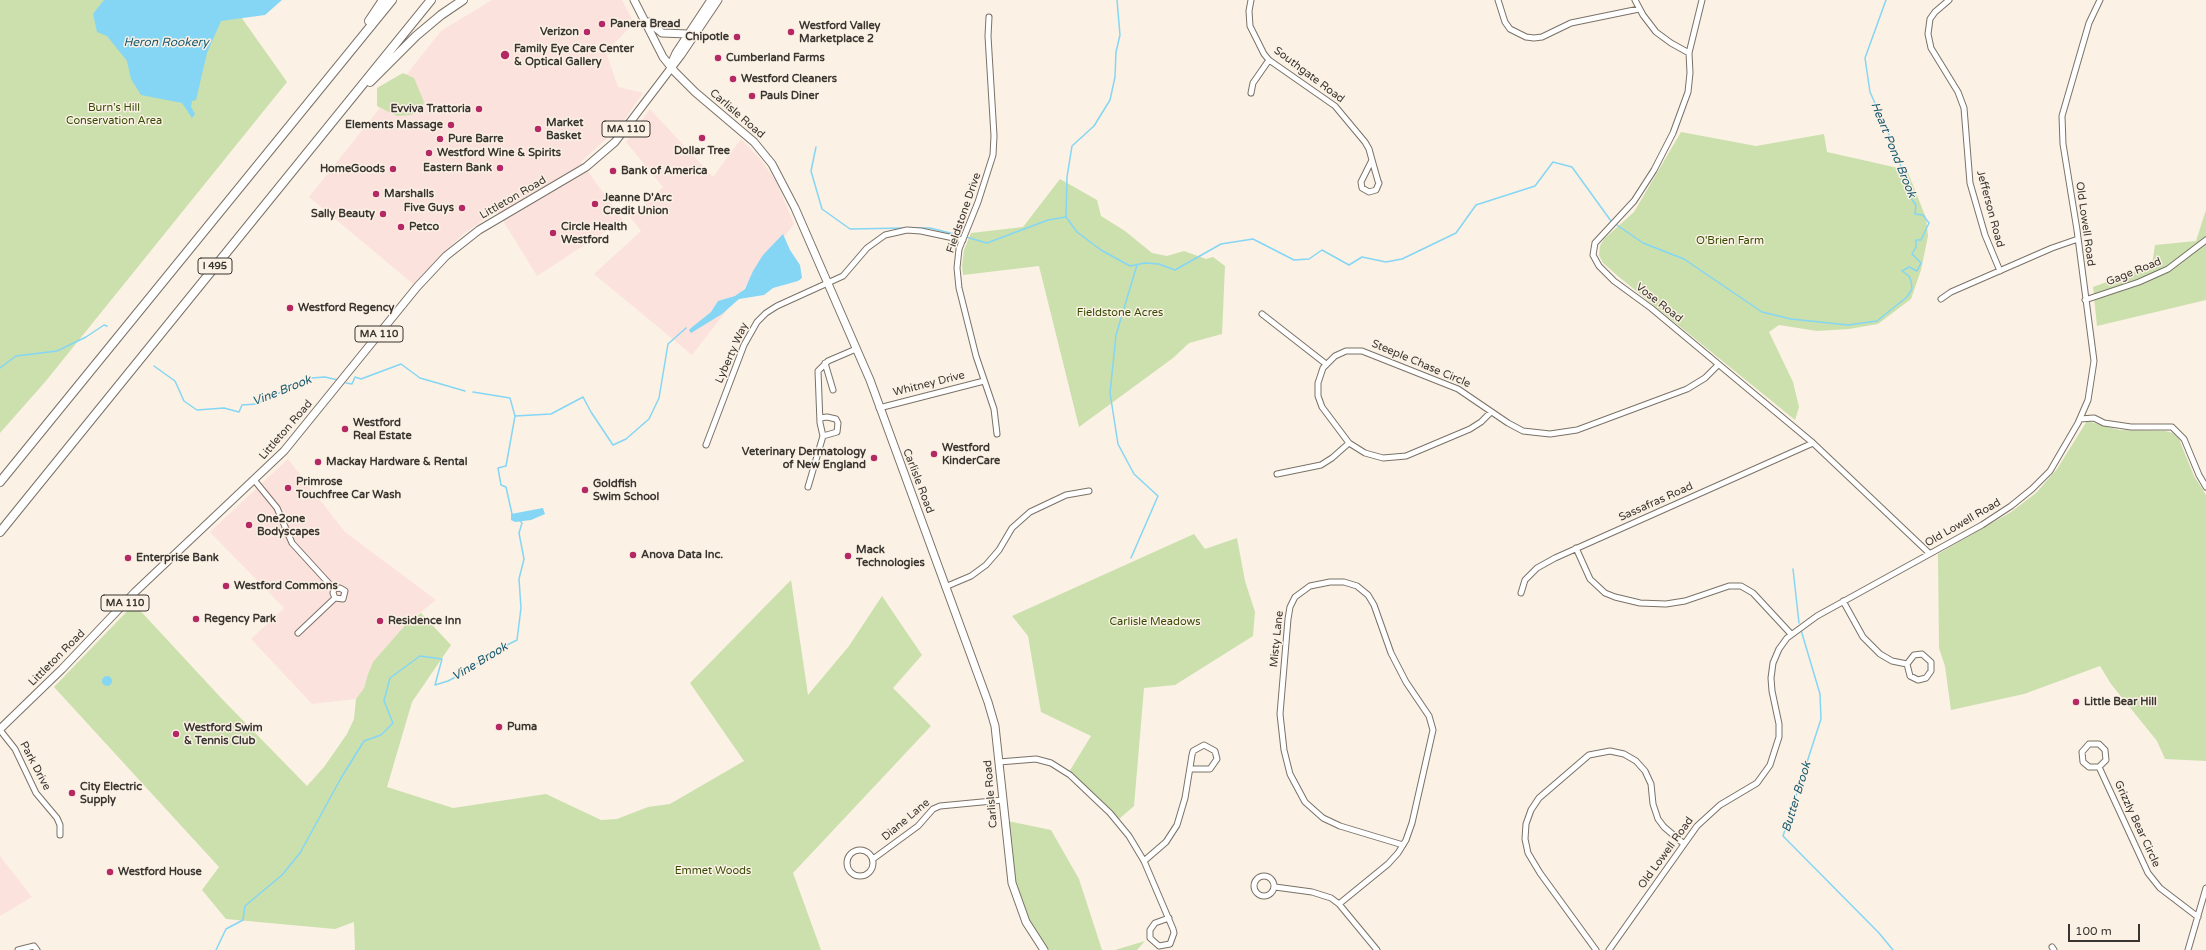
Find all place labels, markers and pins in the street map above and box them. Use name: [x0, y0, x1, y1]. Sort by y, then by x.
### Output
place label: Panera Bread: [610, 17, 680, 31]
marker: Panera Bread: [597, 19, 607, 29]
place label: Westford Valley Marketplace 2: [799, 19, 880, 45]
place label: Verizon: [540, 25, 579, 39]
marker: Verizon: [582, 27, 592, 37]
marker: Westford Valley Marketplace 2: [786, 27, 796, 37]
place label: Chipotle: [685, 30, 729, 44]
marker: Chipotle: [732, 32, 742, 42]
place label: Family Eye Care Center & Optical Gallery: [514, 42, 634, 68]
marker: Family Eye Care Center & Optical Gallery: [499, 49, 511, 61]
place label: Cumberland Farms: [726, 51, 825, 65]
marker: Cumberland Farms: [713, 53, 723, 63]
place label: Westford Cleaners: [741, 72, 837, 86]
marker: Westford Cleaners: [728, 74, 738, 84]
place label: Pauls Diner: [760, 89, 819, 103]
marker: Pauls Diner: [747, 91, 757, 101]
place label: Evviva Trattoria: [391, 102, 471, 116]
marker: Evviva Trattoria: [474, 104, 484, 114]
place label: Market Basket: [546, 116, 583, 142]
place label: Elements Massage: [345, 118, 443, 132]
marker: Elements Massage: [446, 120, 456, 130]
marker: Market Basket: [533, 124, 543, 134]
place label: Pure Barre: [448, 132, 503, 146]
marker: Dollar Tree: [697, 133, 707, 143]
marker: Pure Barre: [435, 134, 445, 144]
place label: Dollar Tree: [674, 144, 730, 158]
place label: Westford Wine & Spirits: [437, 146, 561, 160]
marker: Westford Wine & Spirits: [424, 148, 434, 158]
place label: Eastern Bank: [423, 161, 492, 175]
place label: HomeGoods: [320, 162, 385, 176]
marker: Eastern Bank: [495, 163, 505, 173]
marker: HomeGoods: [388, 164, 398, 174]
place label: Bank of America: [621, 164, 708, 178]
marker: Bank of America: [608, 166, 618, 176]
place label: Marshalls: [384, 187, 434, 201]
marker: Marshalls: [371, 189, 381, 199]
place label: Jeanne D'Arc Credit Union: [603, 191, 672, 217]
marker: Jeanne D'Arc Credit Union: [590, 199, 600, 209]
place label: Five Guys: [404, 201, 454, 215]
marker: Five Guys: [457, 203, 467, 213]
place label: Sally Beauty: [311, 207, 375, 221]
marker: Sally Beauty: [378, 209, 388, 219]
place label: Petco: [409, 220, 439, 234]
place label: Circle Health Westford: [561, 220, 627, 246]
marker: Petco: [396, 222, 406, 232]
marker: Circle Health Westford: [548, 228, 558, 238]
place label: Westford Regency: [298, 301, 394, 315]
marker: Westford Regency: [285, 303, 295, 313]
place label: Westford Real Estate: [353, 416, 412, 442]
marker: Westford Real Estate: [340, 424, 350, 434]
place label: Westford KinderCare: [942, 441, 1000, 467]
place label: Veterinary Dermatology of New England: [742, 445, 866, 471]
marker: Westford KinderCare: [929, 449, 939, 459]
marker: Veterinary Dermatology of New England: [869, 453, 879, 463]
place label: Mackay Hardware & Rental: [326, 455, 468, 469]
marker: Mackay Hardware & Rental: [313, 457, 323, 467]
place label: Primrose Touchfree Car Wash: [296, 475, 401, 501]
place label: Goldfish Swim School: [593, 477, 659, 503]
marker: Primrose Touchfree Car Wash: [283, 483, 293, 493]
marker: Goldfish Swim School: [580, 485, 590, 495]
place label: One2one Bodyscapes: [257, 512, 320, 538]
marker: One2one Bodyscapes: [244, 520, 254, 530]
place label: Mack Technologies: [856, 543, 925, 569]
place label: Anova Data Inc.: [641, 548, 723, 562]
marker: Anova Data Inc.: [628, 550, 638, 560]
place label: Enterprise Bank: [136, 551, 219, 565]
marker: Mack Technologies: [843, 551, 853, 561]
marker: Enterprise Bank: [123, 553, 133, 563]
place label: Westford Commons: [234, 579, 338, 593]
marker: Westford Commons: [221, 581, 231, 591]
place label: Regency Park: [204, 612, 276, 626]
marker: Regency Park: [191, 614, 201, 624]
place label: Residence Inn: [388, 614, 461, 628]
marker: Residence Inn: [375, 616, 385, 626]
place label: Little Bear Hill: [2084, 695, 2157, 709]
marker: Little Bear Hill: [2071, 697, 2081, 707]
place label: Puma: [507, 720, 537, 734]
place label: Westford Swim & Tennis Club: [184, 721, 263, 747]
marker: Puma: [494, 722, 504, 732]
marker: Westford Swim & Tennis Club: [171, 729, 181, 739]
place label: City Electric Supply: [80, 780, 142, 806]
marker: City Electric Supply: [67, 788, 77, 798]
place label: Westford House: [118, 865, 202, 879]
marker: Westford House: [105, 867, 115, 877]

